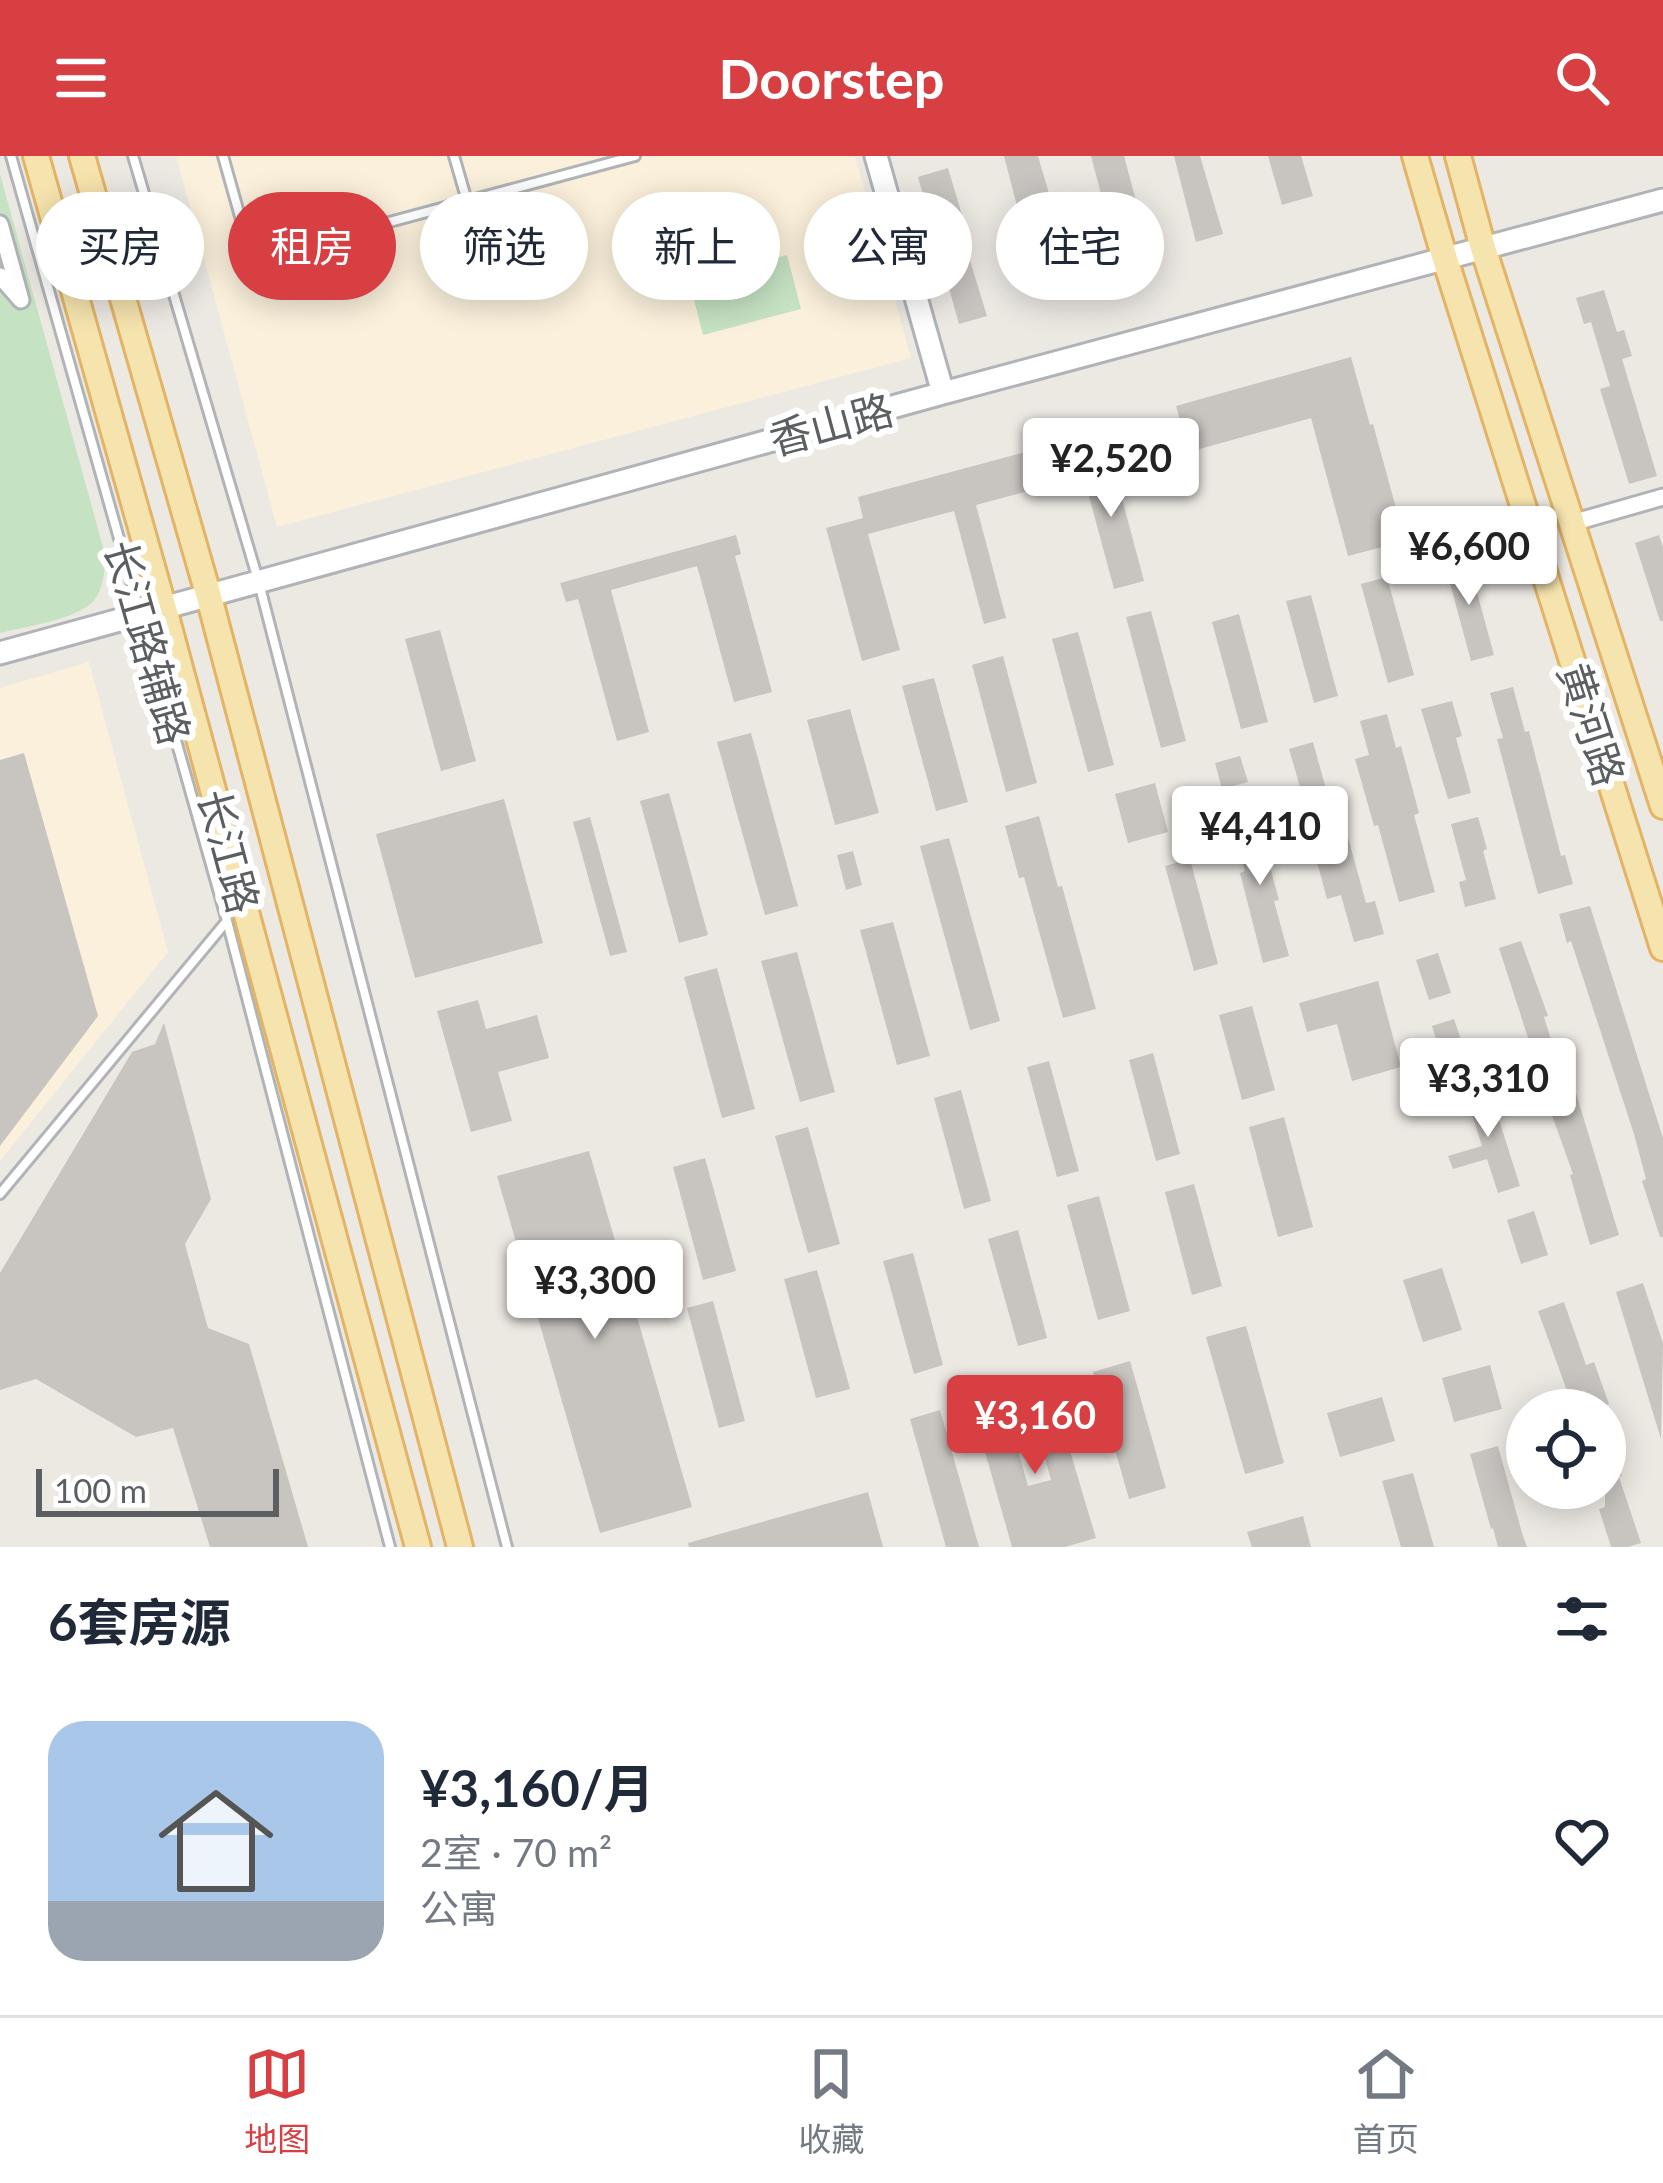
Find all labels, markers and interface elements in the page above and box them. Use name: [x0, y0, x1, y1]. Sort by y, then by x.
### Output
icon: menu: [48, 45, 114, 111]
icon: search: [1549, 45, 1615, 111]
text: Doorstep: [719, 46, 944, 111]
chip: 买房: [36, 192, 204, 300]
chip: 租房: [228, 192, 396, 300]
chip: 筛选: [420, 192, 588, 300]
chip: 新上: [612, 192, 780, 300]
chip: 公寓: [804, 192, 972, 300]
chip: 住宅: [996, 192, 1164, 300]
street label: 香山路: [764, 384, 898, 464]
pin: ¥2,520: [1013, 418, 1209, 520]
text: ¥2,520: [1050, 434, 1172, 480]
pin: ¥6,600: [1371, 506, 1567, 608]
text: ¥6,600: [1408, 522, 1530, 568]
street label: 长江路辅路: [95, 534, 201, 750]
street label: 黄河路: [1549, 656, 1635, 792]
street label: 长江路: [189, 784, 269, 918]
pin: ¥4,410: [1162, 786, 1358, 888]
text: ¥4,410: [1199, 802, 1321, 848]
pin: ¥3,310: [1390, 1038, 1586, 1140]
text: ¥3,310: [1427, 1054, 1549, 1100]
pin: ¥3,300: [497, 1240, 693, 1342]
text: ¥3,300: [534, 1256, 656, 1302]
pin: ¥3,160: [937, 1375, 1133, 1477]
map controls: [1506, 1389, 1626, 1509]
button: locate: [1506, 1389, 1626, 1509]
text: ¥3,160: [974, 1391, 1096, 1437]
scale bar: [36, 1463, 279, 1516]
text: 100 m: [54, 1470, 147, 1510]
icon: filters: [1549, 1586, 1615, 1652]
text: 6套房源: [48, 1591, 231, 1652]
text: ¥3,160/月: [420, 1757, 655, 1818]
icon: home: [144, 1769, 288, 1913]
icon: heart: [1549, 1808, 1615, 1874]
text: 2室 · 70 m²: [420, 1829, 612, 1875]
text: 公寓: [420, 1885, 498, 1931]
tab: 地图: [244, 2041, 310, 2161]
tab: 收藏: [798, 2041, 864, 2161]
tab: 首页: [1353, 2041, 1419, 2161]

